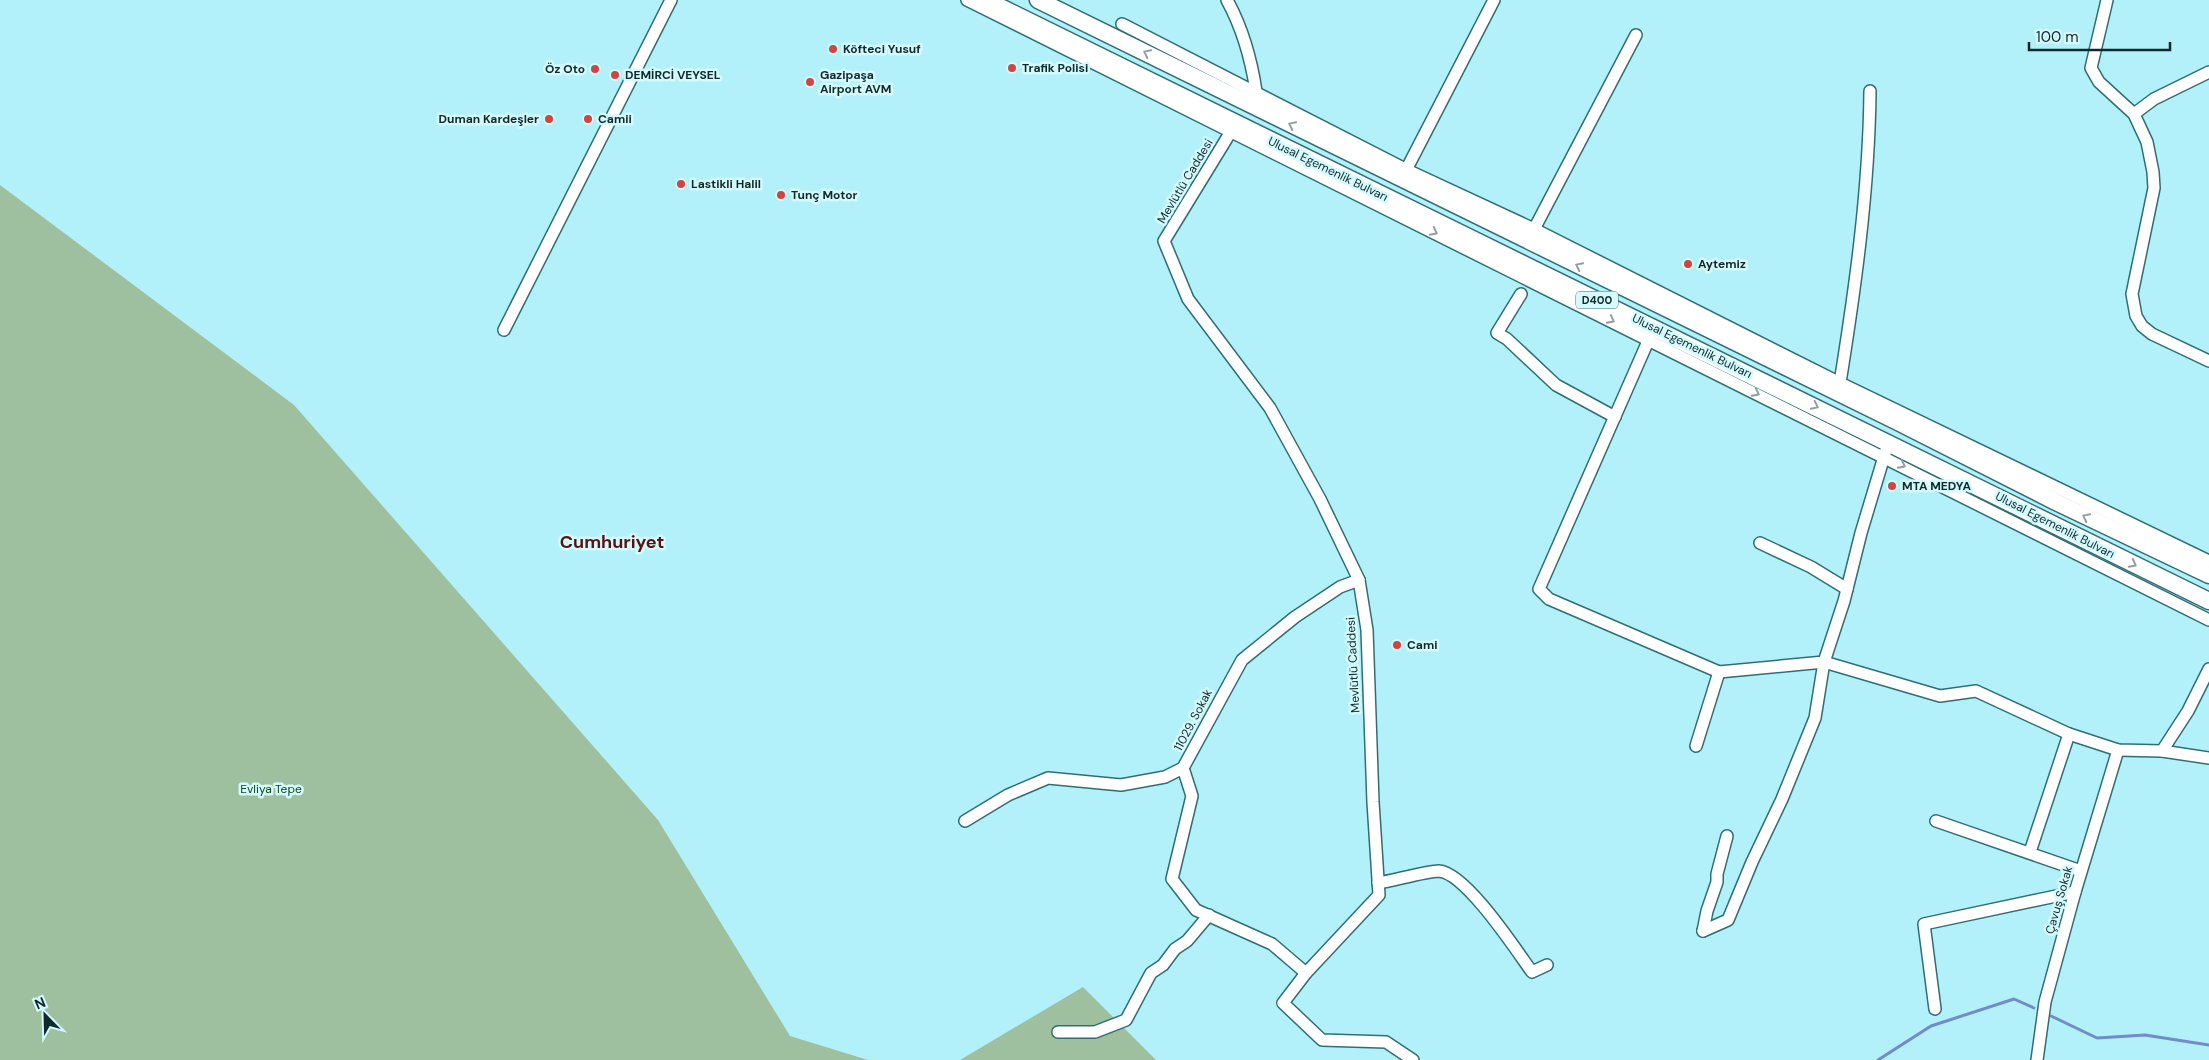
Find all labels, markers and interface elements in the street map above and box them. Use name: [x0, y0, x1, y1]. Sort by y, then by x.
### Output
scale bar: [2029, 20, 2170, 52]
text: 100 m: [2036, 27, 2079, 47]
place label: Köfteci Yusuf: [843, 41, 921, 57]
marker: Köfteci Yusuf: [827, 43, 839, 55]
one-way arrow: [1143, 49, 1152, 59]
place label: Trafik Polisi: [1022, 60, 1088, 76]
place label: Öz Oto: [545, 61, 585, 77]
marker: Trafik Polisi: [1006, 62, 1018, 74]
marker: Öz Oto: [589, 63, 601, 75]
place label: DEMİRCİ VEYSEL: [625, 67, 721, 83]
place label: Gazipaşa Airport AVM: [820, 67, 891, 97]
marker: DEMİRCİ VEYSEL: [609, 69, 621, 81]
marker: Gazipaşa Airport AVM: [804, 76, 816, 88]
place label: Duman Kardeşler: [439, 111, 539, 127]
place label: Camii: [598, 111, 632, 127]
marker: Duman Kardeşler: [543, 113, 555, 125]
marker: Camii: [582, 113, 594, 125]
one-way arrow: [1289, 121, 1298, 131]
street label: Ulusal Egemenlik Bulvarı: [1265, 133, 1391, 205]
street label: Mevlütlü Caddesi: [1153, 136, 1217, 226]
place label: Lastikli Halil: [691, 176, 761, 192]
marker: Lastikli Halil: [675, 178, 687, 190]
place label: Tunç Motor: [791, 187, 858, 203]
marker: Tunç Motor: [775, 189, 787, 201]
one-way arrow: [1429, 226, 1438, 236]
place label: Aytemiz: [1698, 256, 1746, 272]
marker: Aytemiz: [1682, 258, 1694, 270]
one-way arrow: [1576, 262, 1585, 272]
road number: D400: [1576, 292, 1618, 308]
street label: Ulusal Egemenlik Bulvarı: [1629, 310, 1755, 382]
one-way arrow: [1606, 314, 1615, 324]
one-way arrow: [1751, 386, 1760, 396]
one-way arrow: [1810, 400, 1819, 410]
one-way arrow: [1896, 459, 1905, 469]
place label: MTA MEDYA: [1902, 478, 1971, 494]
marker: MTA MEDYA: [1886, 480, 1898, 492]
street label: Ulusal Egemenlik Bulvarı: [1993, 488, 2117, 562]
one-way arrow: [2082, 512, 2091, 523]
district label: Cumhuriyet: [560, 530, 664, 554]
one-way arrow: [2128, 558, 2137, 568]
street label: Mevlütlü Caddesi: [1342, 617, 1363, 713]
place label: Cami: [1407, 637, 1437, 653]
marker: Cami: [1391, 639, 1403, 651]
street label: 11029. Sokak: [1170, 686, 1216, 754]
park label: Evliya Tepe: [240, 781, 302, 797]
street label: Çavuş Sokak: [2042, 864, 2076, 936]
north arrow: [20, 990, 70, 1040]
text: N: [32, 993, 48, 1013]

